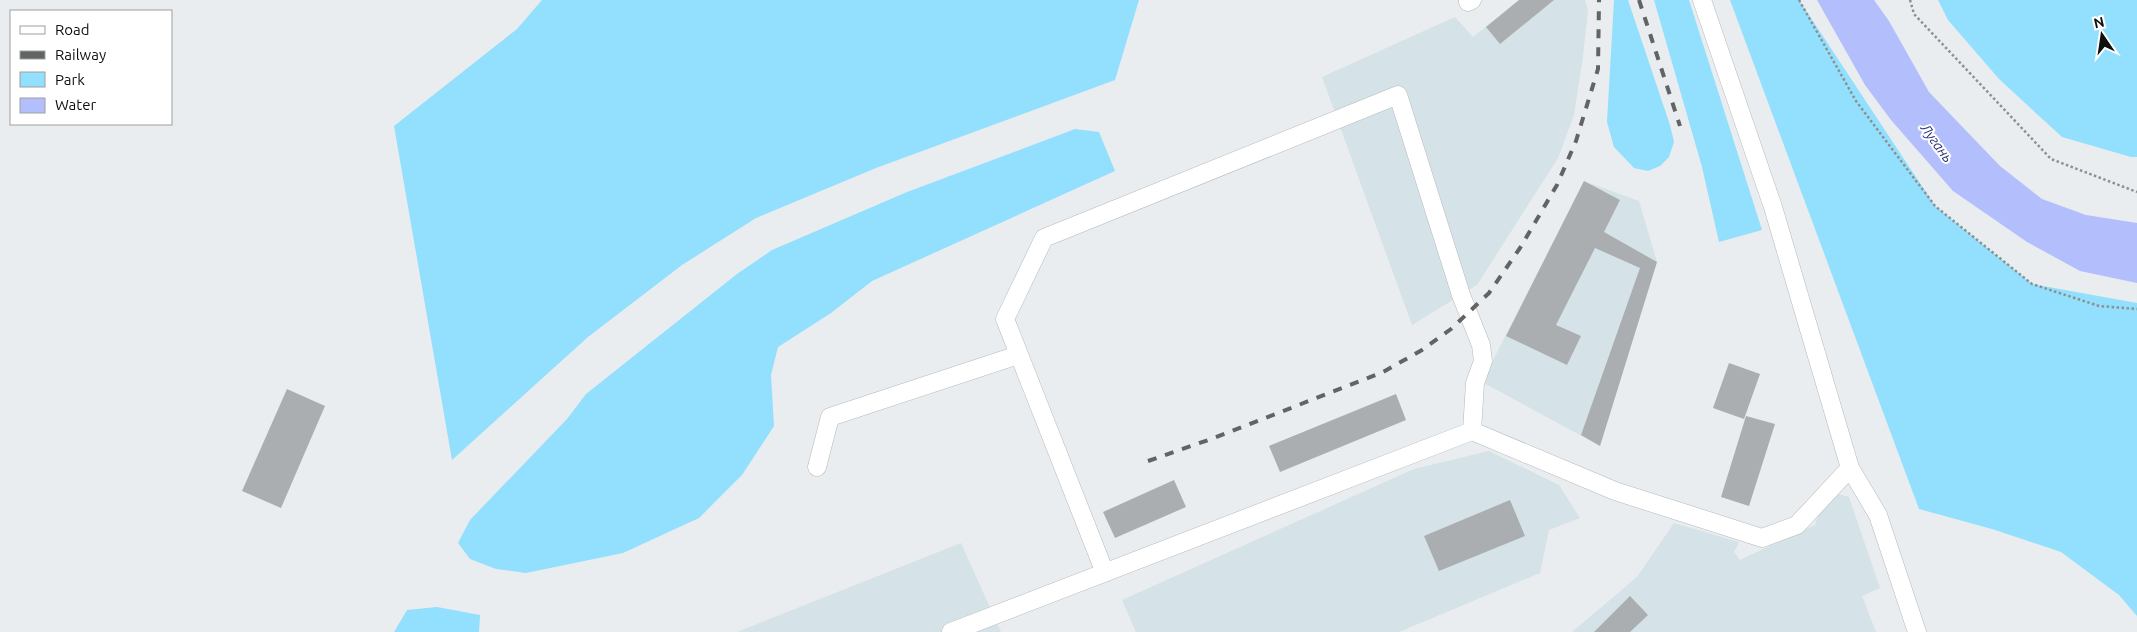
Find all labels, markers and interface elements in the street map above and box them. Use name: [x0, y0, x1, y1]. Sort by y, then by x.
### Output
legend: [10, 10, 172, 125]
north arrow: [2077, 10, 2127, 60]
text: N: [2092, 13, 2106, 31]
text: Road: [55, 21, 90, 38]
text: Railway: [55, 46, 106, 63]
text: Park: [55, 71, 85, 88]
text: Water: [55, 96, 96, 113]
water label: Лугань: [1917, 120, 1956, 165]

